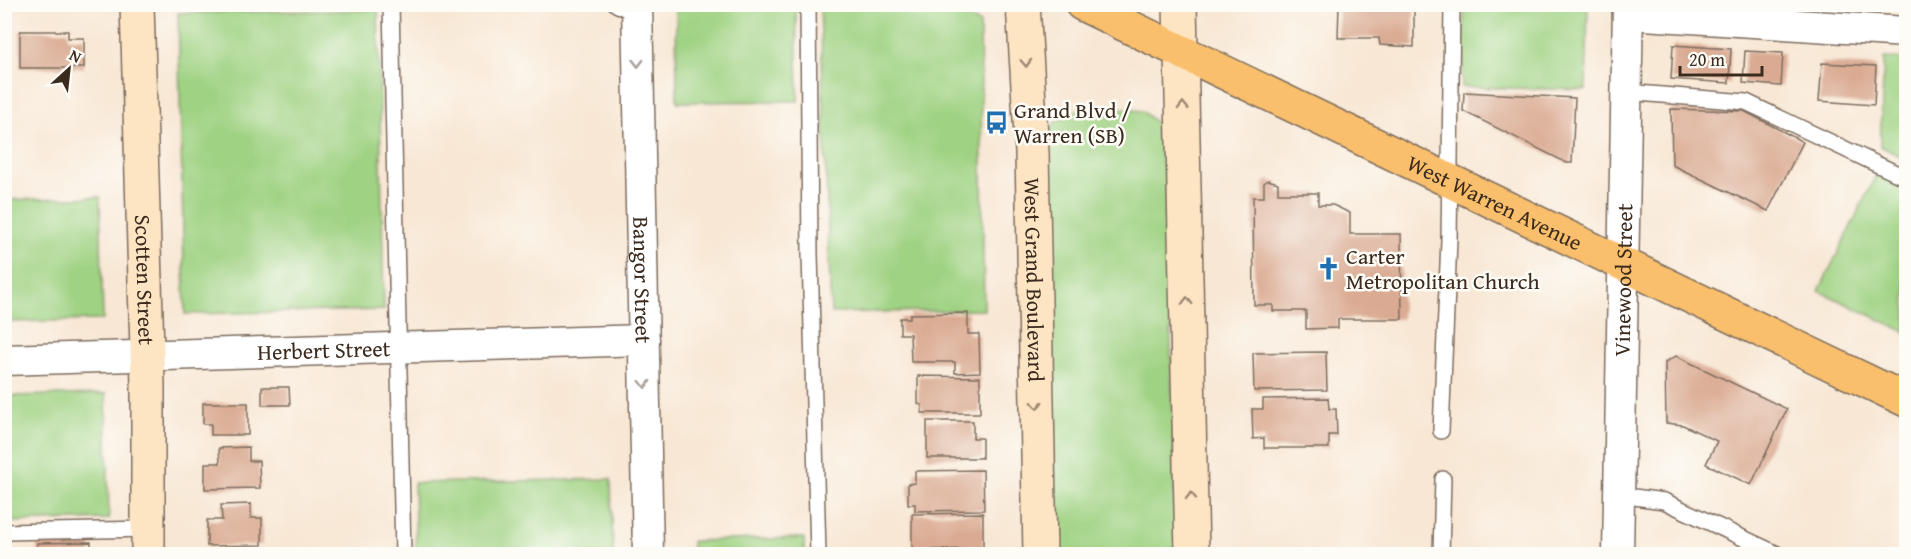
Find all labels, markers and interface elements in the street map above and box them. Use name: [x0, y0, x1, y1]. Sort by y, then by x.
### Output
north arrow: [39, 39, 99, 99]
scale bar: [1680, 39, 1762, 77]
text: N: [66, 43, 86, 69]
text: 20 m: [1689, 46, 1725, 73]
one-way arrow: [632, 58, 644, 67]
one-way arrow: [1019, 58, 1032, 67]
place label: Grand Blvd / Warren (SB): [1014, 94, 1132, 151]
one-way arrow: [1176, 102, 1189, 111]
bus stop icon: Grand Blvd / Warren (SB): [983, 110, 1009, 136]
street label: West Warren Avenue: [1402, 147, 1588, 258]
street label: West Grand Boulevard: [1017, 177, 1053, 382]
street label: Vinewood Street: [1606, 203, 1640, 357]
street label: Scotten Street: [127, 214, 163, 346]
street label: Bangor Street: [625, 216, 660, 344]
place label: Carter Metropolitan Church: [1346, 240, 1540, 297]
church icon: Carter Metropolitan Church: [1315, 256, 1341, 282]
one-way arrow: [1180, 297, 1193, 306]
street label: Herbert Street: [257, 332, 391, 368]
one-way arrow: [638, 379, 651, 388]
one-way arrow: [1031, 400, 1043, 409]
one-way arrow: [1184, 492, 1197, 501]

